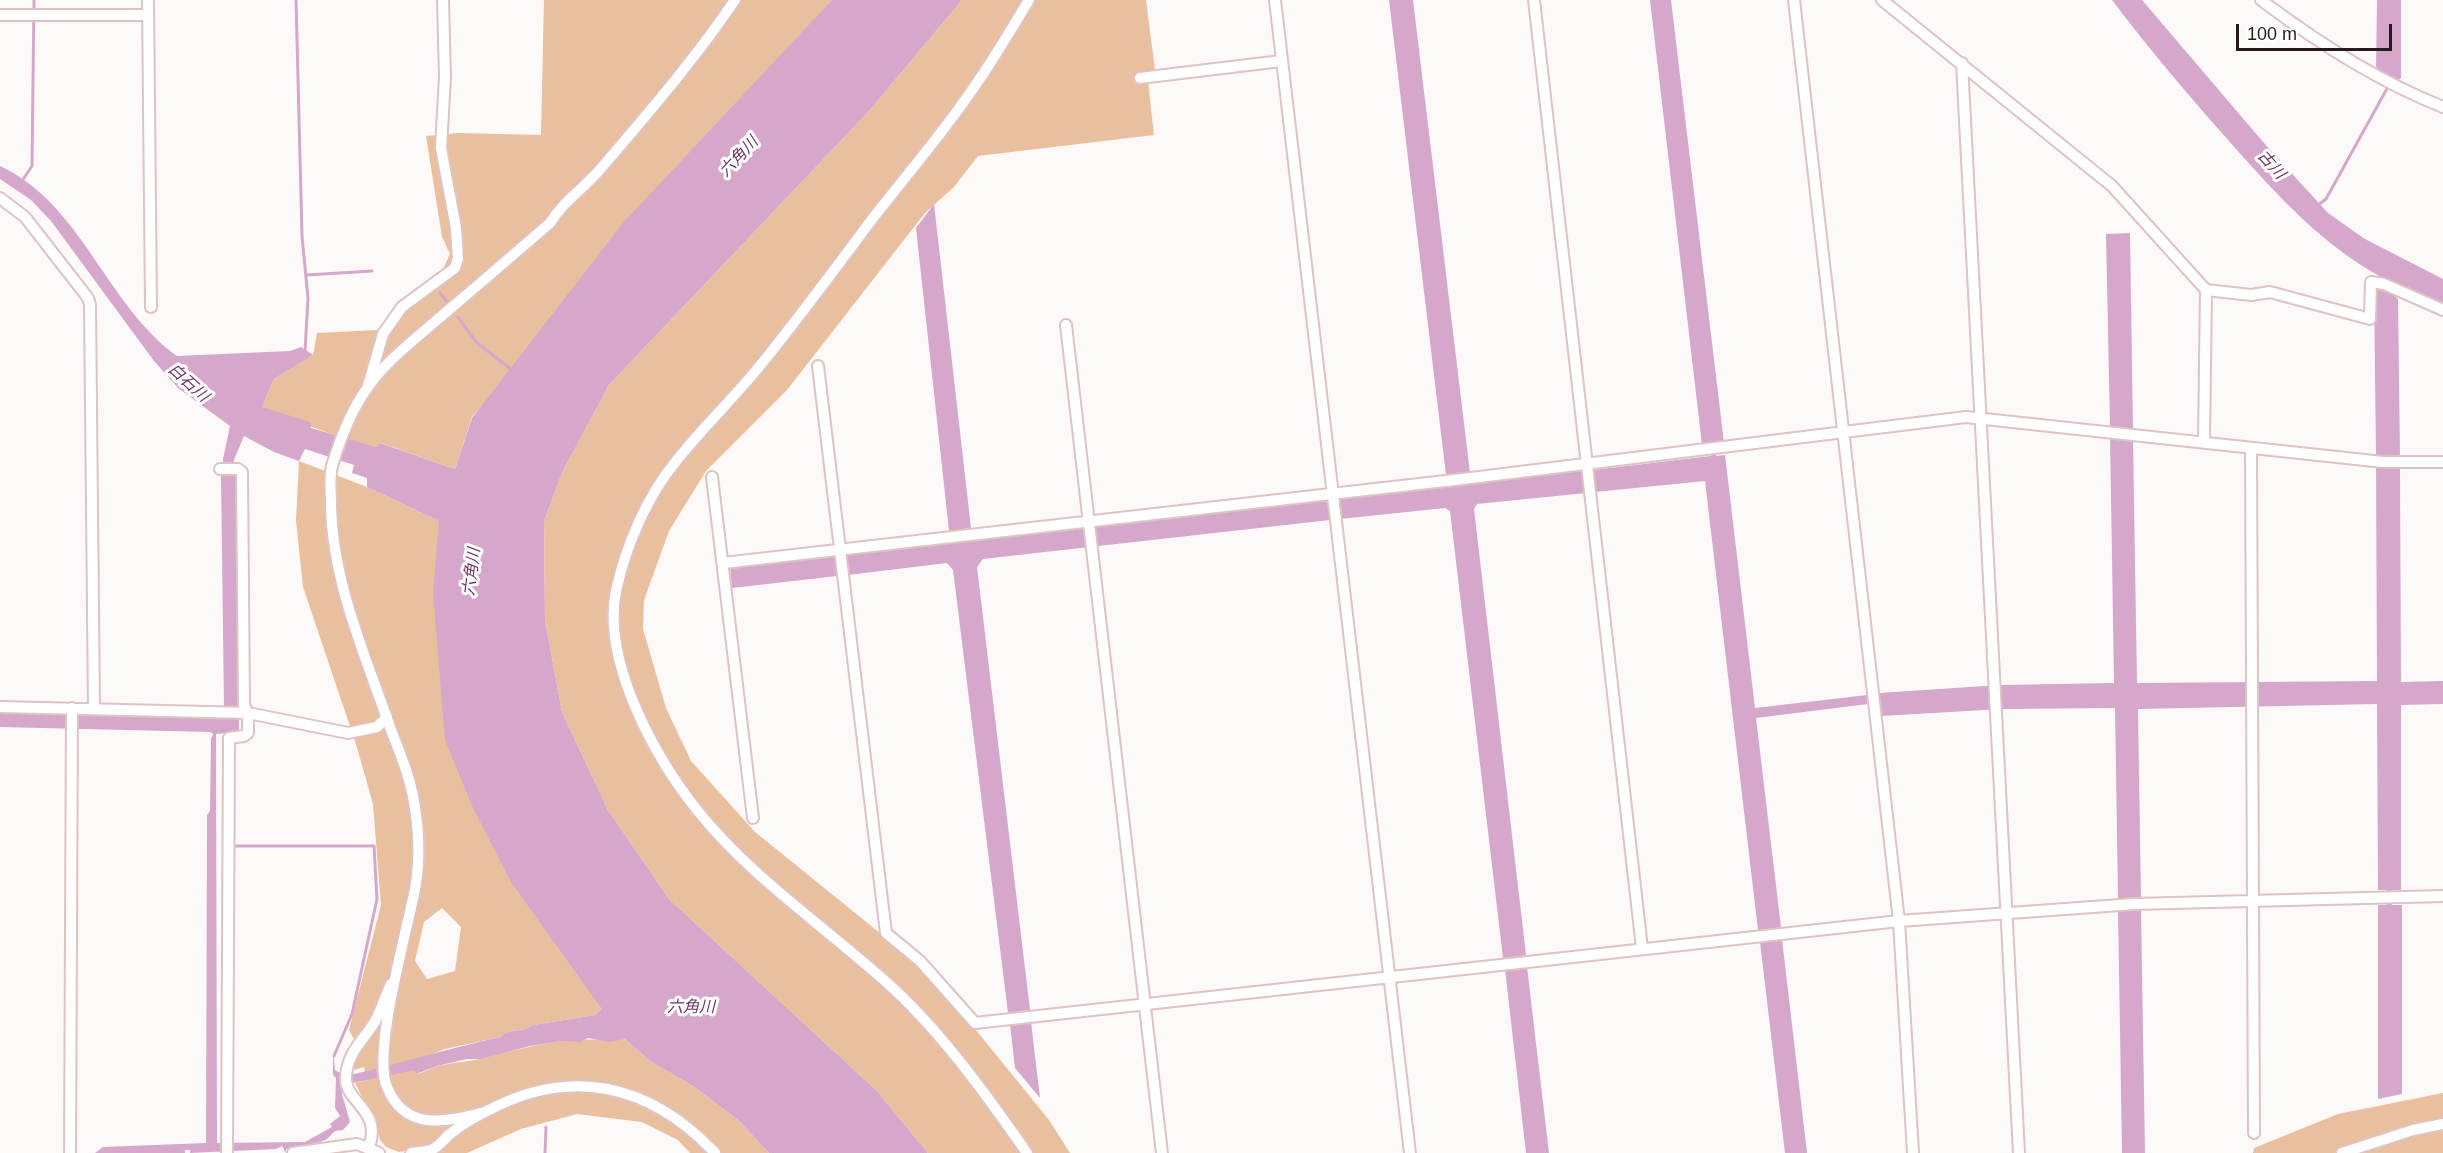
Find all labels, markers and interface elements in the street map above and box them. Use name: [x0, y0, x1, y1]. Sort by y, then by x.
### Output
scale bar: [2239, 12, 2395, 50]
text: 100 m: [2247, 24, 2297, 44]
water label: 六角川: [716, 133, 762, 181]
water label: 古川: [2253, 147, 2289, 183]
water label: 白石川: [164, 360, 212, 406]
water label: 六角川: [460, 547, 484, 597]
water label: 六角川: [667, 998, 715, 1018]

